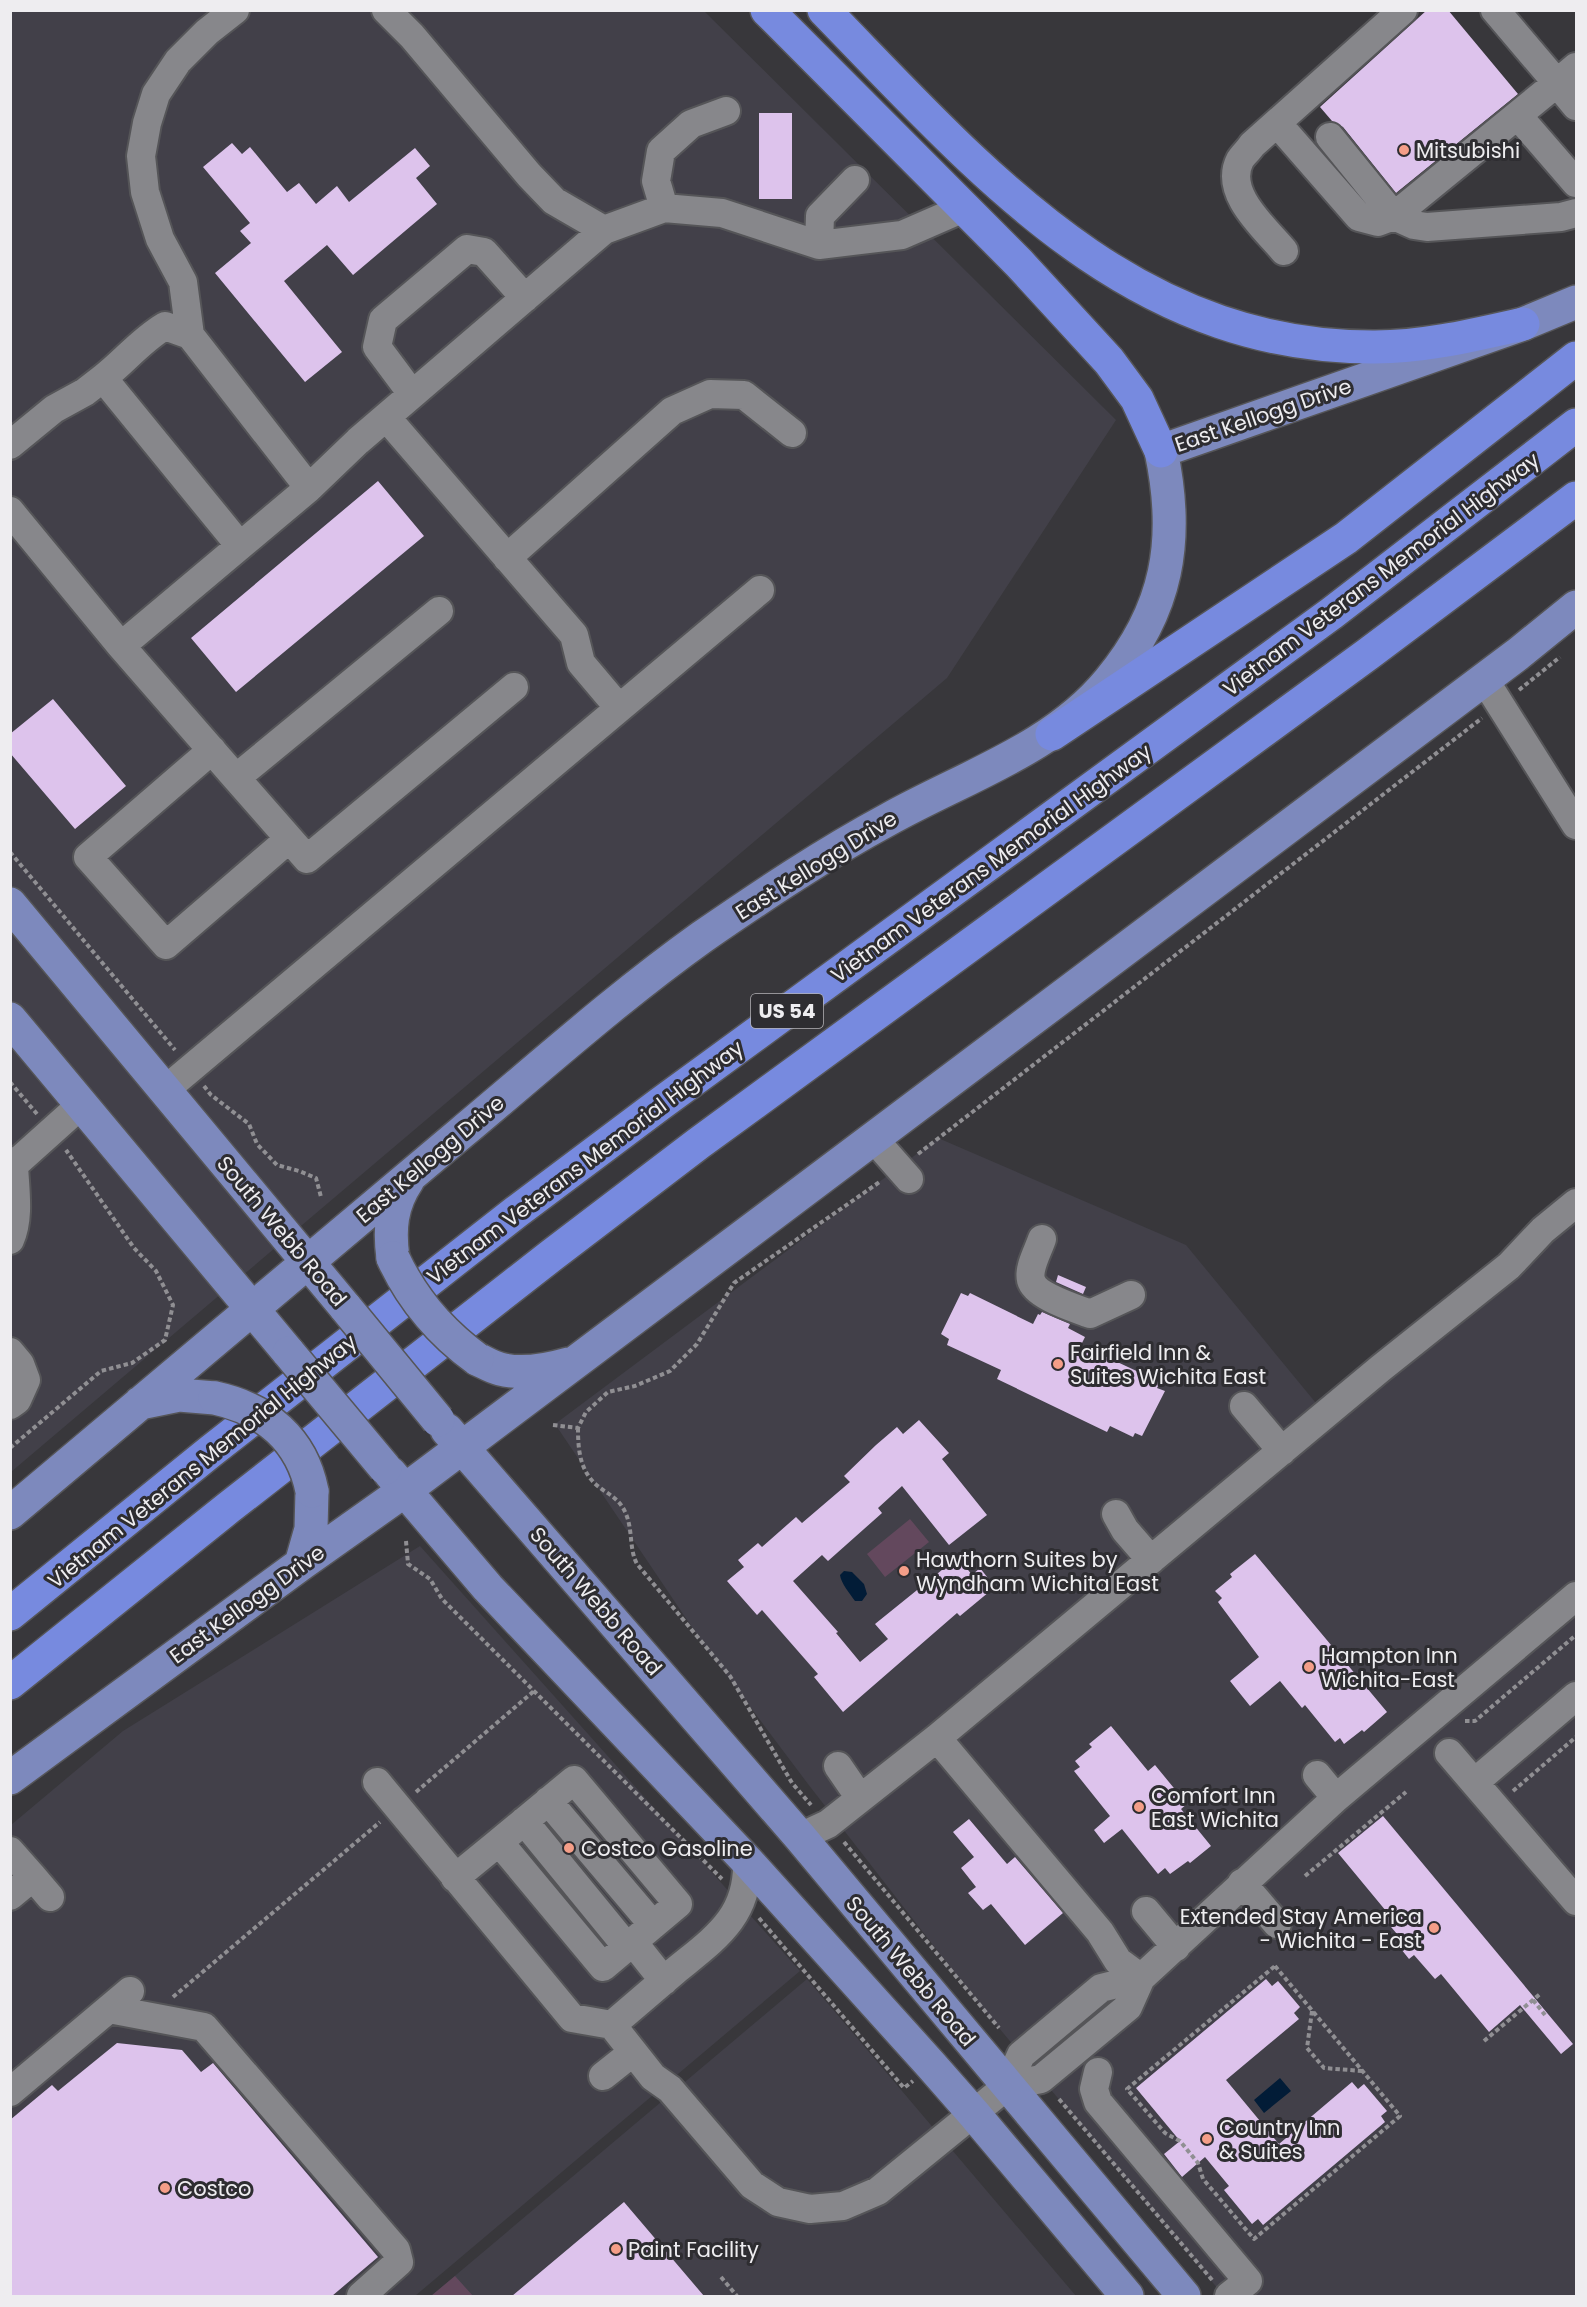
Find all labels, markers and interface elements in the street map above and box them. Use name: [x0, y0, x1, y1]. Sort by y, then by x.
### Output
place label: Mitsubishi: [1416, 136, 1520, 165]
marker: Mitsubishi: [1397, 143, 1411, 157]
street label: East Kellogg Drive: [1171, 371, 1355, 459]
street label: Vietnam Veterans Memorial Highway: [1217, 445, 1545, 703]
street label: Vietnam Veterans Memorial Highway: [825, 737, 1157, 989]
street label: East Kellogg Drive: [730, 804, 902, 926]
road number: US 54: [751, 994, 823, 1028]
street label: Vietnam Veterans Memorial Highway: [421, 1033, 749, 1291]
street label: East Kellogg Drive: [350, 1088, 510, 1230]
street label: South Webb Road: [210, 1150, 354, 1312]
street label: Vietnam Veterans Memorial Highway: [42, 1327, 363, 1595]
place label: Fairfield Inn & Suites Wichita East: [1070, 1338, 1266, 1391]
marker: Fairfield Inn & Suites Wichita East: [1051, 1357, 1065, 1371]
street label: South Webb Road: [523, 1521, 669, 1681]
street label: East Kellogg Drive: [164, 1538, 330, 1670]
place label: Hawthorn Suites by Wyndham Wichita East: [916, 1545, 1159, 1598]
marker: Hawthorn Suites by Wyndham Wichita East: [897, 1564, 911, 1578]
place label: Hampton Inn Wichita-East: [1321, 1641, 1458, 1694]
marker: Hampton Inn Wichita-East: [1302, 1660, 1316, 1674]
place label: Comfort Inn East Wichita: [1151, 1781, 1279, 1834]
marker: Comfort Inn East Wichita: [1132, 1800, 1146, 1814]
place label: Costco Gasoline: [581, 1834, 753, 1863]
marker: Costco Gasoline: [562, 1841, 576, 1855]
street label: South Webb Road: [839, 1890, 983, 2052]
place label: Extended Stay America - Wichita - East: [1180, 1902, 1422, 1955]
marker: Extended Stay America - Wichita - East: [1427, 1921, 1441, 1935]
place label: Country Inn & Suites: [1219, 2113, 1341, 2166]
marker: Country Inn & Suites: [1200, 2132, 1214, 2146]
place label: Costco: [177, 2174, 251, 2203]
marker: Costco: [158, 2181, 172, 2195]
place label: Paint Facility: [628, 2235, 759, 2264]
marker: Paint Facility: [609, 2242, 623, 2256]

